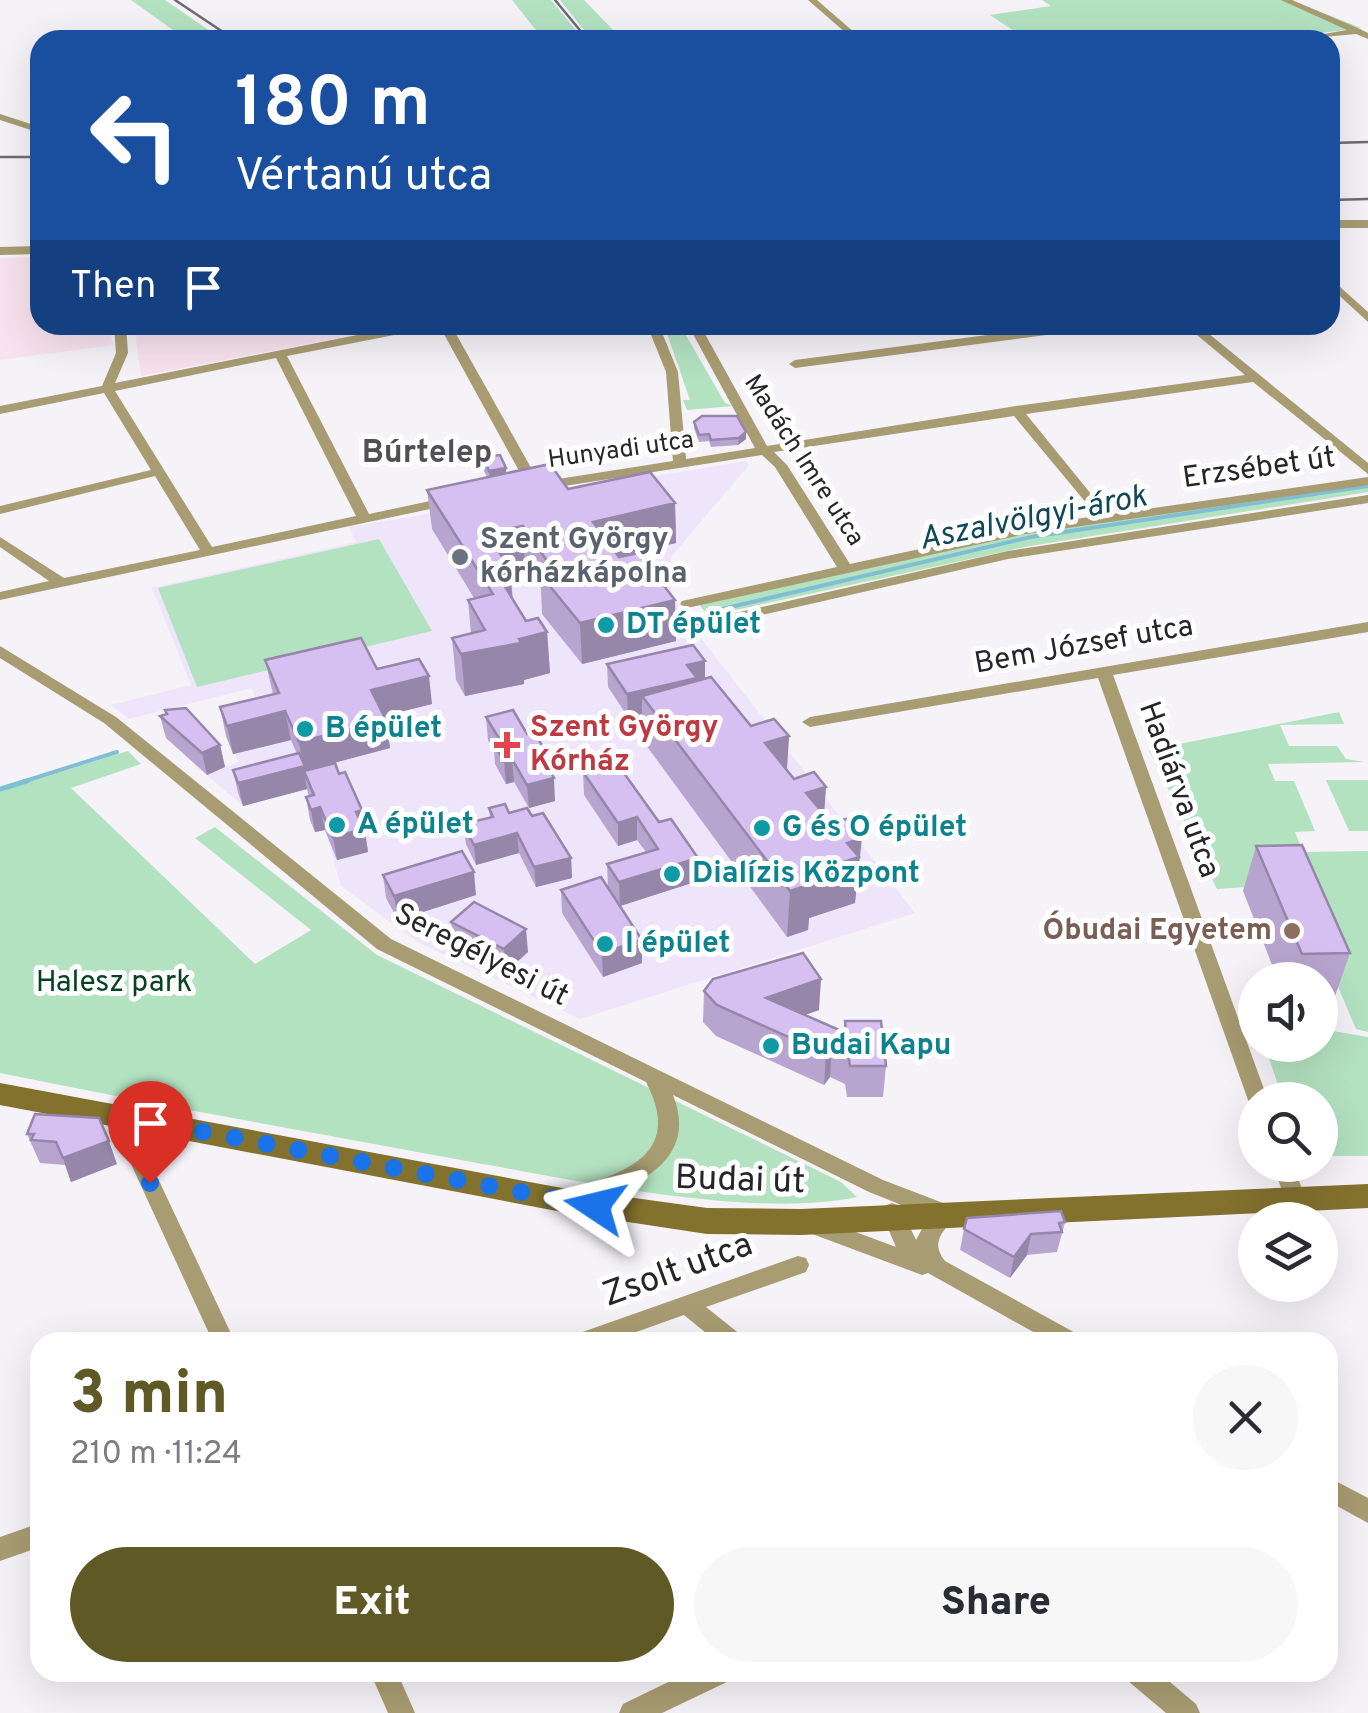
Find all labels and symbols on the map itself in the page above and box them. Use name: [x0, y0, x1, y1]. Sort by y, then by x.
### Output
street label: Madách Imre utca: [736, 369, 870, 553]
street label: Hunyadi utca: [546, 425, 696, 477]
district label: Búrtelep: [362, 434, 492, 474]
street label: Erzsébet út: [1180, 440, 1338, 498]
water label: Aszalvölgyi-árok: [916, 477, 1151, 561]
place label: Szent György kórházkápolna: [480, 522, 687, 593]
marker: Szent György kórházkápolna: [449, 546, 471, 568]
place label: DT épület: [626, 607, 761, 644]
street label: Bem József utca: [972, 609, 1196, 683]
marker: DT épület: [595, 614, 617, 636]
street label: Hadiárva utca: [1129, 697, 1227, 883]
place label: Szent György Kórház: [530, 710, 719, 781]
place label: B épület: [325, 711, 442, 748]
marker: B épület: [294, 718, 316, 740]
marker: Szent György Kórház: [494, 732, 520, 758]
place label: A épület: [357, 807, 474, 844]
place label: G és O épület: [782, 810, 967, 847]
marker: A épület: [326, 814, 348, 836]
marker: G és O épület: [751, 817, 773, 839]
place label: Dialízis Központ: [692, 856, 920, 893]
marker: Dialízis Központ: [661, 863, 683, 885]
street label: Seregélyesi út: [388, 896, 574, 1016]
place label: Óbudai Egyetem: [1043, 910, 1272, 950]
marker: Óbudai Egyetem: [1281, 920, 1303, 942]
place label: I épület: [625, 926, 730, 963]
marker: I épület: [594, 933, 616, 955]
park label: Halesz park: [36, 965, 192, 1002]
place label: Budai Kapu: [791, 1028, 952, 1065]
marker: Budai Kapu: [760, 1035, 782, 1057]
pin: [108, 1081, 193, 1184]
position arrow: [543, 1154, 647, 1258]
street label: Budai út: [674, 1157, 806, 1205]
street label: Zsolt utca: [597, 1224, 759, 1318]

